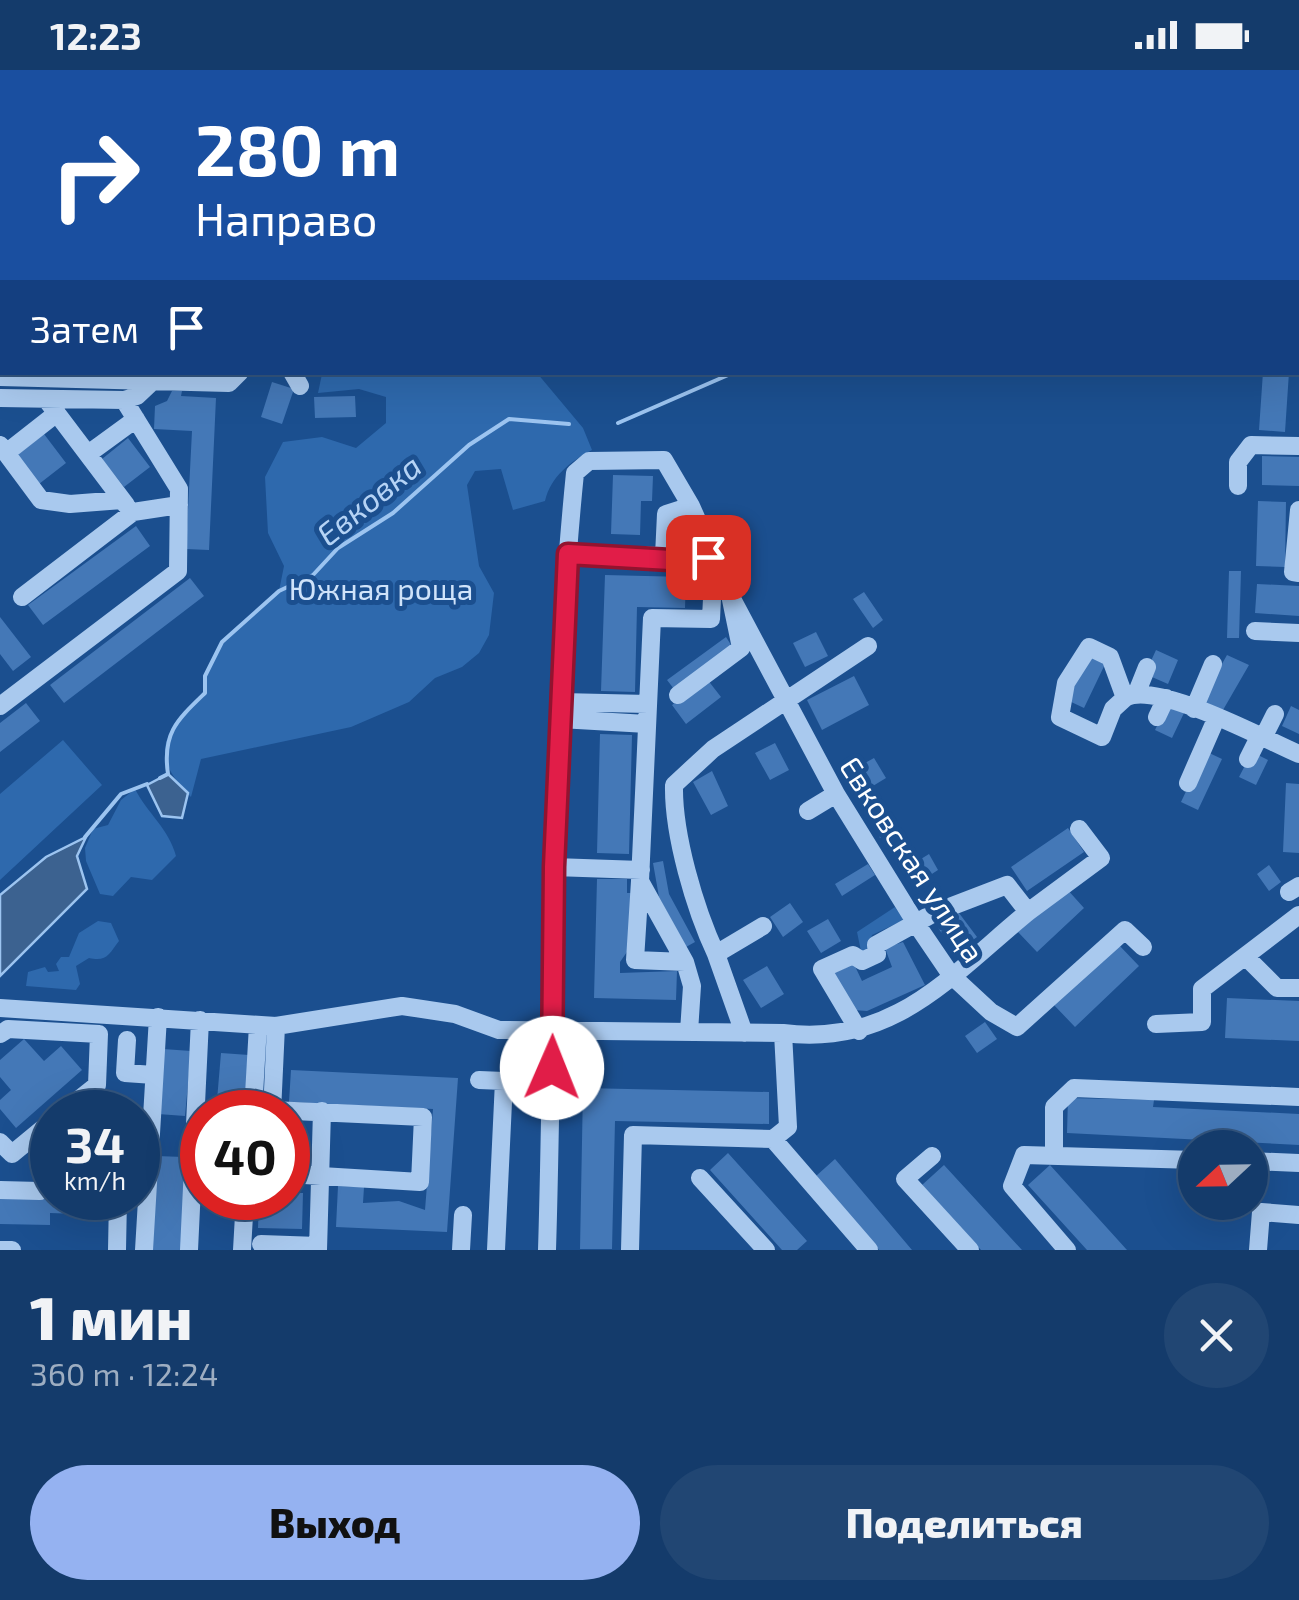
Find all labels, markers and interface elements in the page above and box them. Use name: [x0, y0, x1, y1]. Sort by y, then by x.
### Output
text: 12:23: [50, 12, 142, 58]
text: 280 m: [195, 106, 400, 190]
icon: right: [30, 110, 160, 240]
text: Направо: [195, 191, 377, 245]
icon: arrive: [159, 300, 214, 355]
text: Затем: [30, 305, 139, 351]
water label: Евковка: [308, 445, 428, 553]
pin: [666, 515, 751, 600]
icon: arrive: [681, 530, 736, 585]
park label: Южная роща: [289, 570, 473, 606]
street label: Евковская улица: [832, 750, 993, 969]
position arrow: [500, 1016, 604, 1120]
speed limit sign: 40: [180, 1090, 310, 1220]
text: 34: [65, 1113, 125, 1173]
north arrow: [1178, 1130, 1268, 1220]
map controls: [1178, 1130, 1268, 1220]
text: km/h: [64, 1165, 126, 1195]
text: 1 мин: [30, 1280, 193, 1352]
button: close: [1164, 1283, 1269, 1388]
text: 360 m · 12:24: [30, 1354, 218, 1392]
button: Выход: [30, 1465, 640, 1580]
button: Поделиться: [660, 1465, 1269, 1580]

